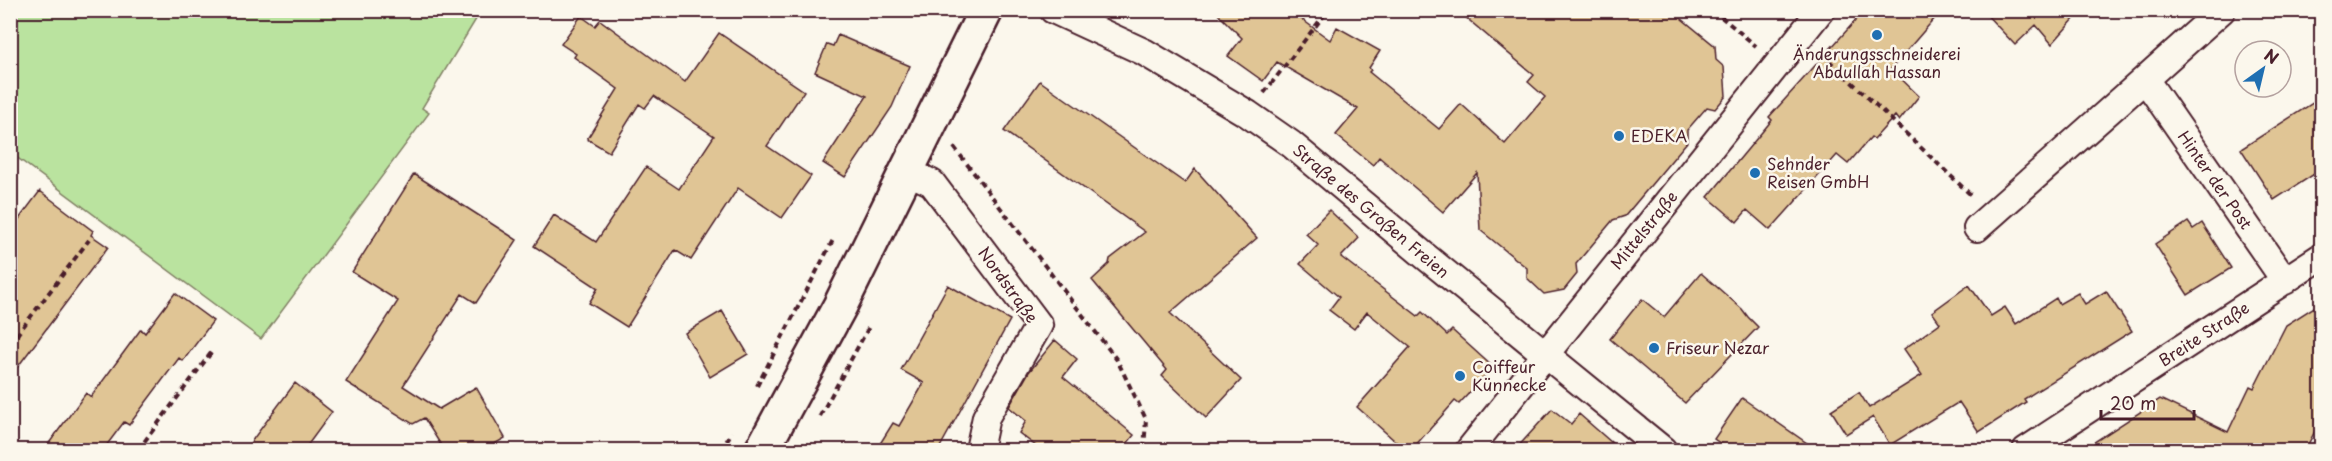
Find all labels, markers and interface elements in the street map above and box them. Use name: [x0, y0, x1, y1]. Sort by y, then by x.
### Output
marker: Änderungsschneiderei Abdullah Hassan: [1870, 28, 1884, 42]
north arrow: [2233, 39, 2293, 99]
place label: Änderungsschneiderei Abdullah Hassan: [1793, 41, 1961, 83]
text: N: [2260, 42, 2284, 69]
place label: EDEKA: [1631, 123, 1687, 147]
street label: Hinter der Post: [2173, 125, 2259, 234]
marker: EDEKA: [1612, 129, 1626, 143]
street label: Straße des Großen Freien: [1288, 138, 1455, 283]
place label: Sehnder Reisen GmbH: [1767, 151, 1869, 193]
marker: Sehnder Reisen GmbH: [1748, 166, 1762, 180]
street label: Mittelstraße: [1604, 185, 1682, 274]
street label: Nordstraße: [973, 241, 1045, 327]
street label: Breite Straße: [2153, 295, 2253, 371]
place label: Friseur Nezar: [1666, 335, 1770, 359]
marker: Friseur Nezar: [1647, 341, 1661, 355]
place label: Coiffeur Künnecke: [1472, 354, 1546, 396]
marker: Coiffeur Künnecke: [1453, 369, 1467, 383]
scale bar: [2101, 383, 2194, 421]
text: 20 m: [2110, 389, 2156, 416]

